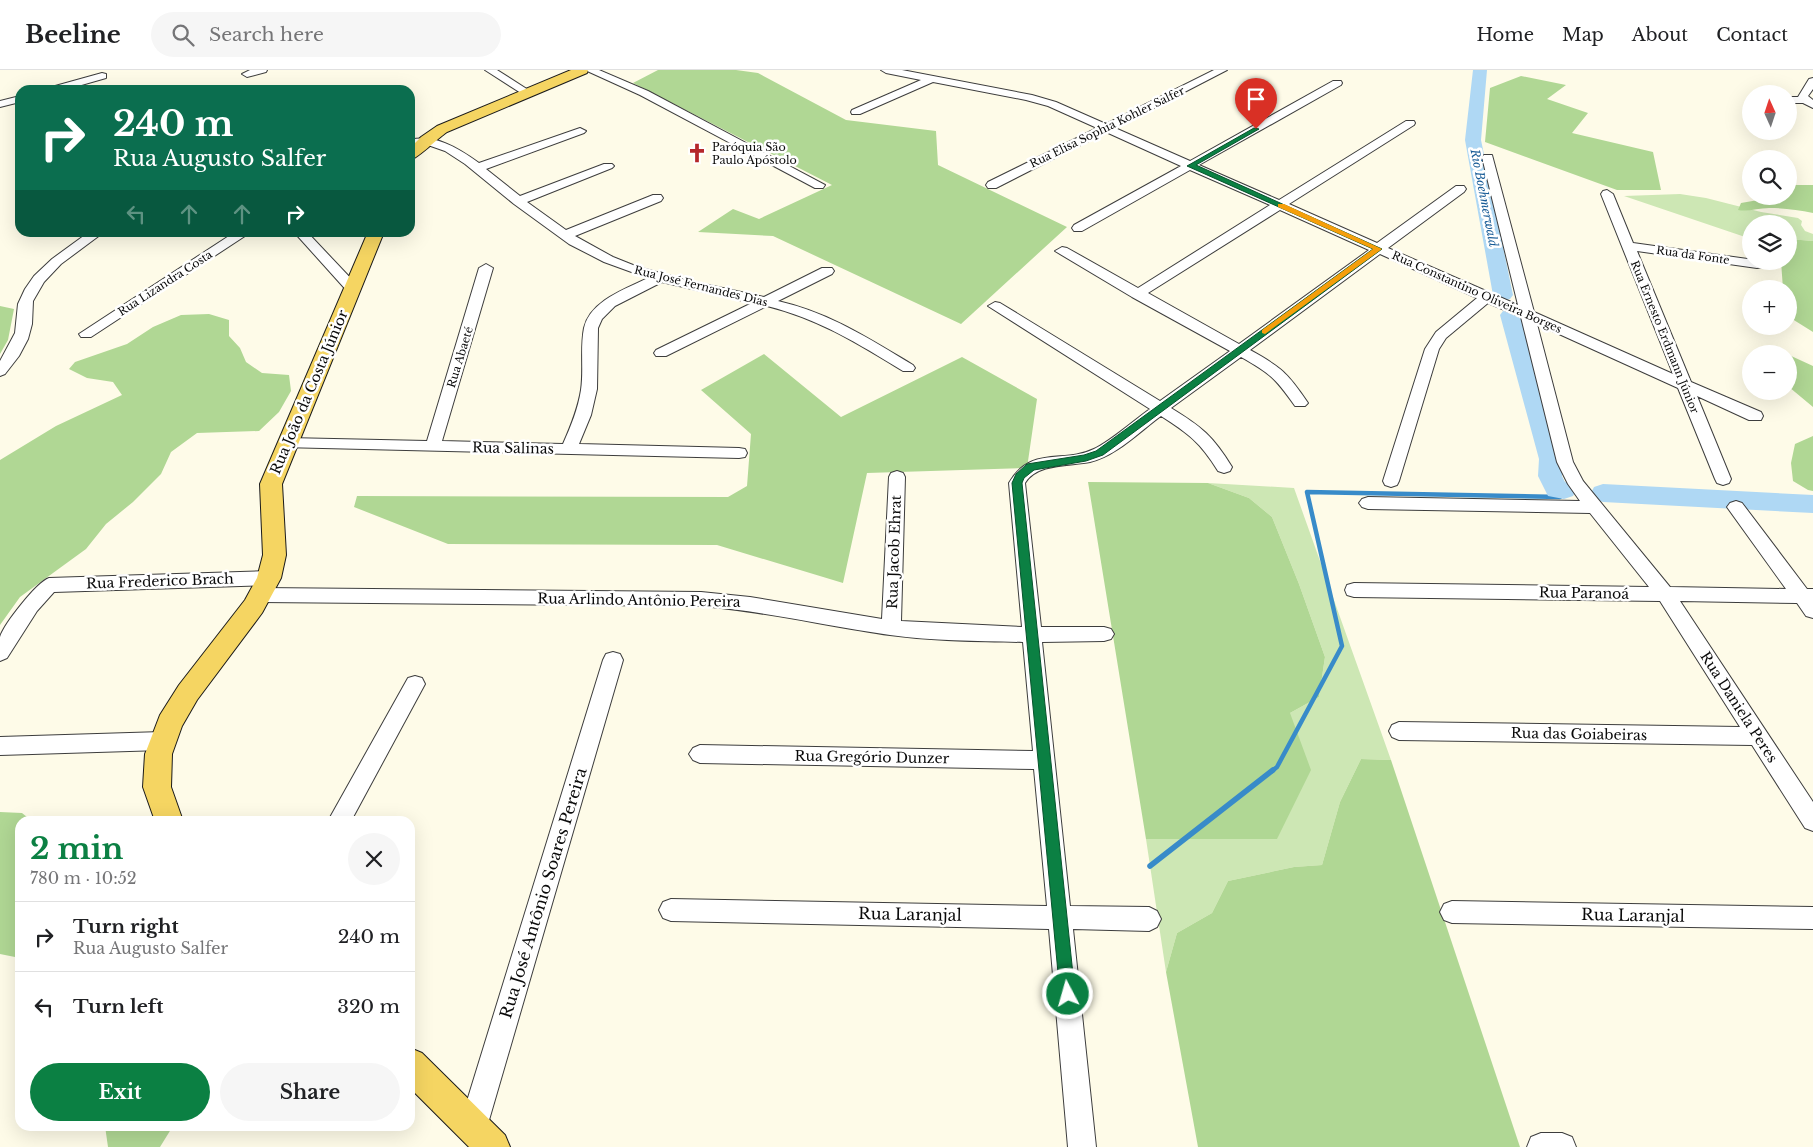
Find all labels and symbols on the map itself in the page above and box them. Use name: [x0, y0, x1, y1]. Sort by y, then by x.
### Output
pin: [1235, 78, 1277, 129]
street label: Rua Elisa Sophia Kohler Salfer: [1027, 83, 1187, 171]
north arrow: [1742, 85, 1798, 140]
place label: Paróquia São Paulo Apóstolo: [712, 140, 797, 167]
church icon: Paróquia São Paulo Apóstolo: [686, 142, 708, 164]
water label: Rio Boehmerwald: [1467, 147, 1502, 249]
street label: Rua da Fonte: [1655, 243, 1731, 267]
street label: Rua Lizandra Costa: [115, 247, 216, 319]
street label: Rua Constantino Oliveira Borges: [1390, 248, 1564, 336]
street label: Rua Ernesto Erdmann Júnior: [1628, 258, 1702, 416]
street label: Rua José Fernandes Dias: [633, 263, 769, 309]
street label: Rua João da Costa Júnior: [266, 307, 352, 477]
street label: Rua Abaeté: [444, 325, 476, 389]
street label: Rua Salinas: [472, 438, 554, 458]
street label: Rua Jacob Ehrat: [883, 494, 905, 609]
street label: Rua Frederico Brach: [86, 569, 235, 593]
street label: Rua Paranoá: [1539, 583, 1630, 603]
street label: Rua Arlindo Antônio Pereira: [537, 589, 741, 611]
street label: Rua Daniela Peres: [1696, 648, 1782, 766]
street label: Rua das Goiabeiras: [1511, 724, 1647, 744]
street label: Rua Gregório Dunzer: [794, 747, 950, 767]
street label: Rua José Antônio Soares Pereira: [495, 765, 591, 1021]
street label: Rua Laranjal: [858, 903, 962, 925]
street label: Rua Laranjal: [1581, 904, 1685, 926]
position arrow: [1041, 967, 1093, 1019]

